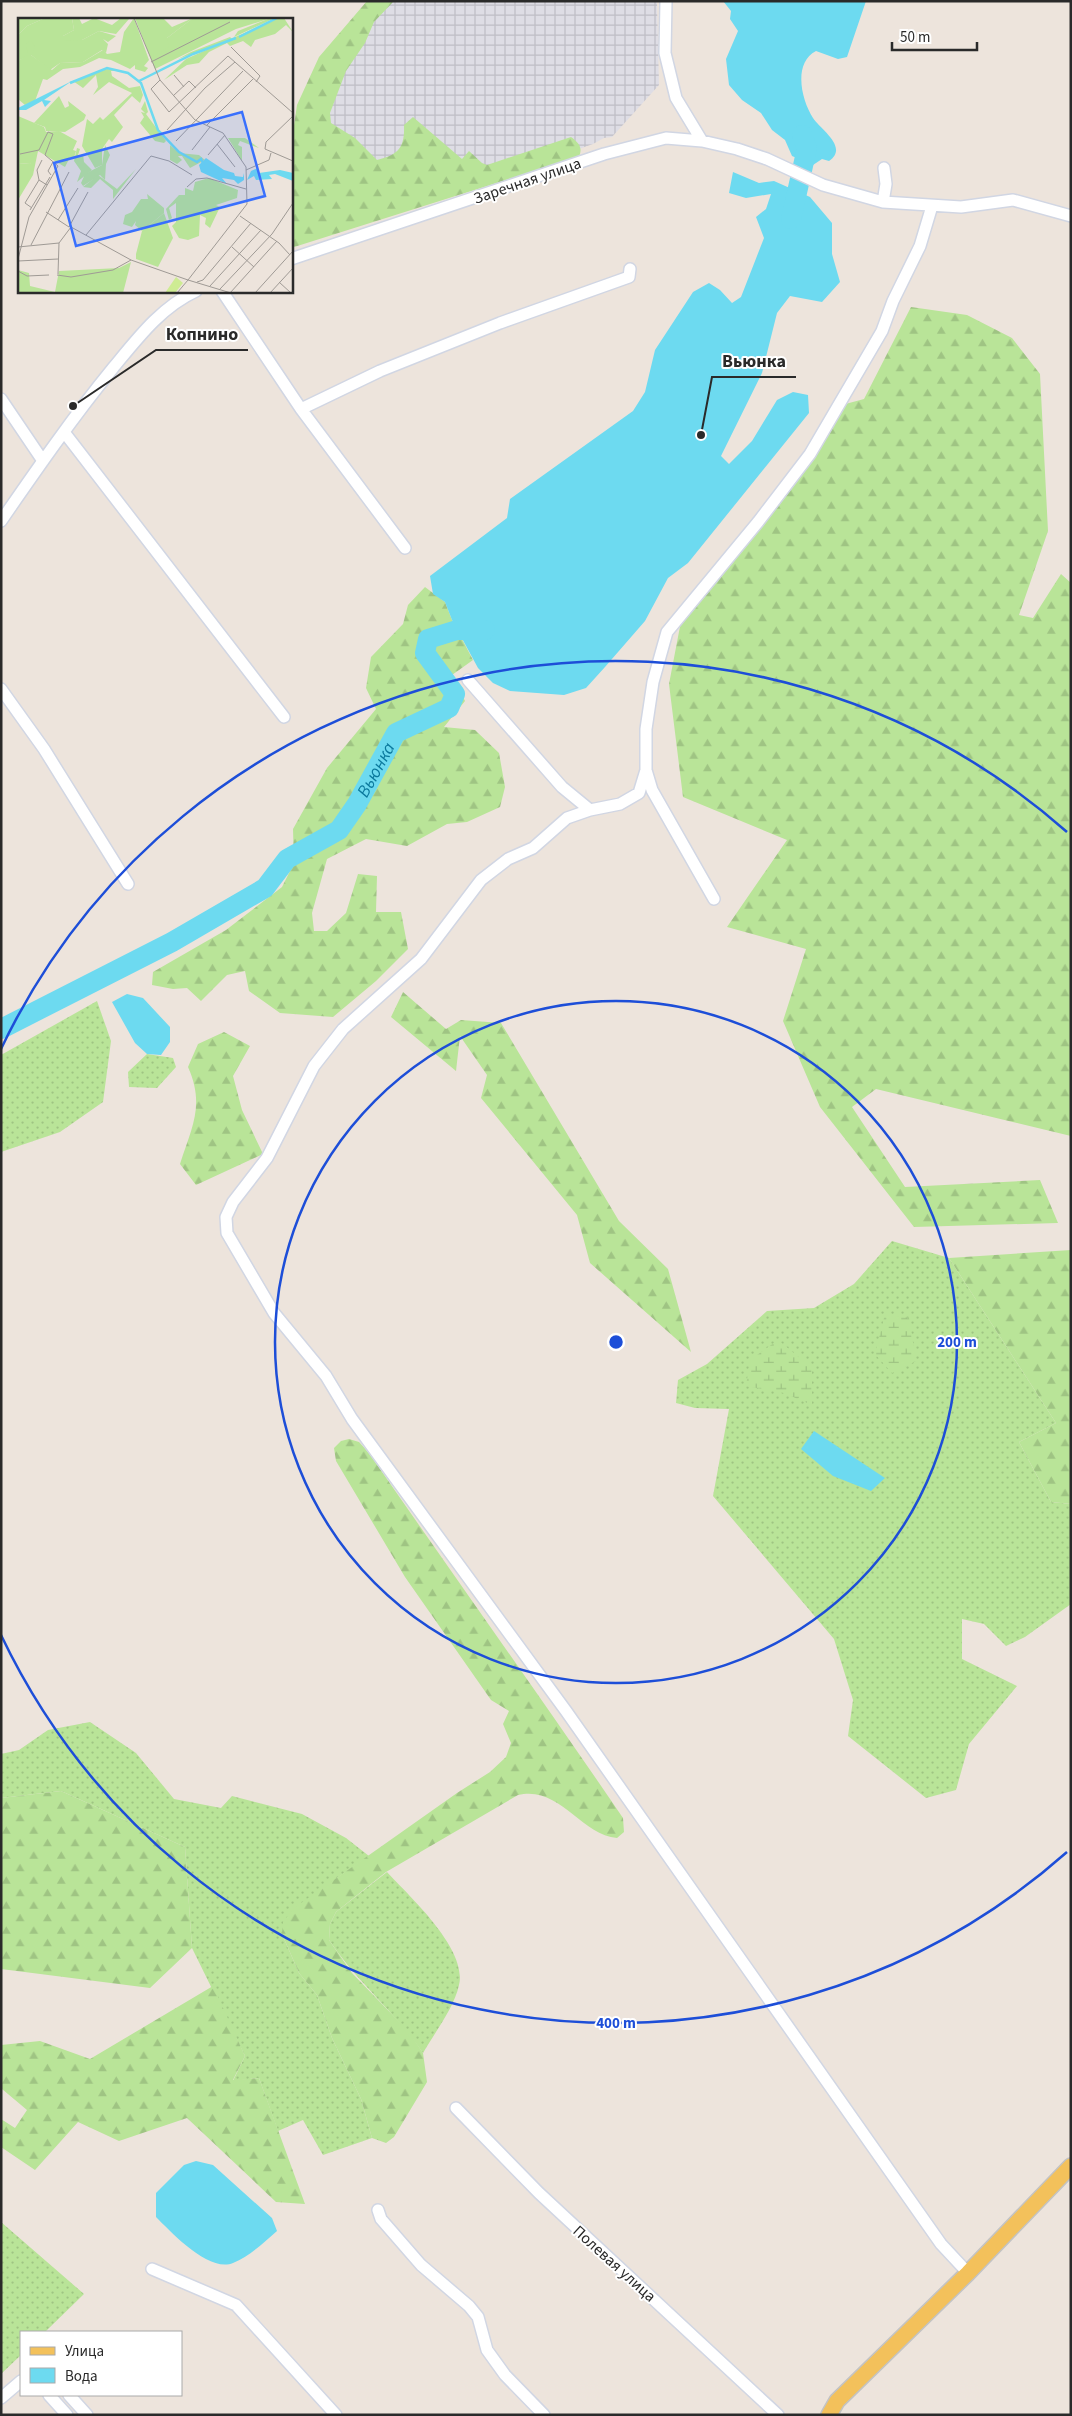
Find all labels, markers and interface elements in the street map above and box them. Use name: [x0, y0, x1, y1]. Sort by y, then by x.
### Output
inset map: [18, 18, 292, 292]
scale bar: [892, 20, 977, 52]
text: 50 m: [900, 27, 930, 48]
street label: Заречная улица: [471, 152, 584, 210]
callout: Копнино: [156, 317, 248, 350]
text: Копнино: [166, 322, 238, 347]
callout: Вьюнка: [712, 344, 796, 377]
text: Вьюнка: [722, 349, 786, 374]
water label: Вьюнка: [351, 738, 402, 802]
text: 200 m: [937, 1332, 977, 1353]
centre of rings: [607, 1333, 625, 1351]
text: 400 m: [596, 2013, 636, 2034]
street label: Полевая улица: [568, 2220, 661, 2307]
legend: [20, 2331, 182, 2396]
text: Улица: [65, 2341, 104, 2362]
text: Вода: [65, 2366, 98, 2387]

